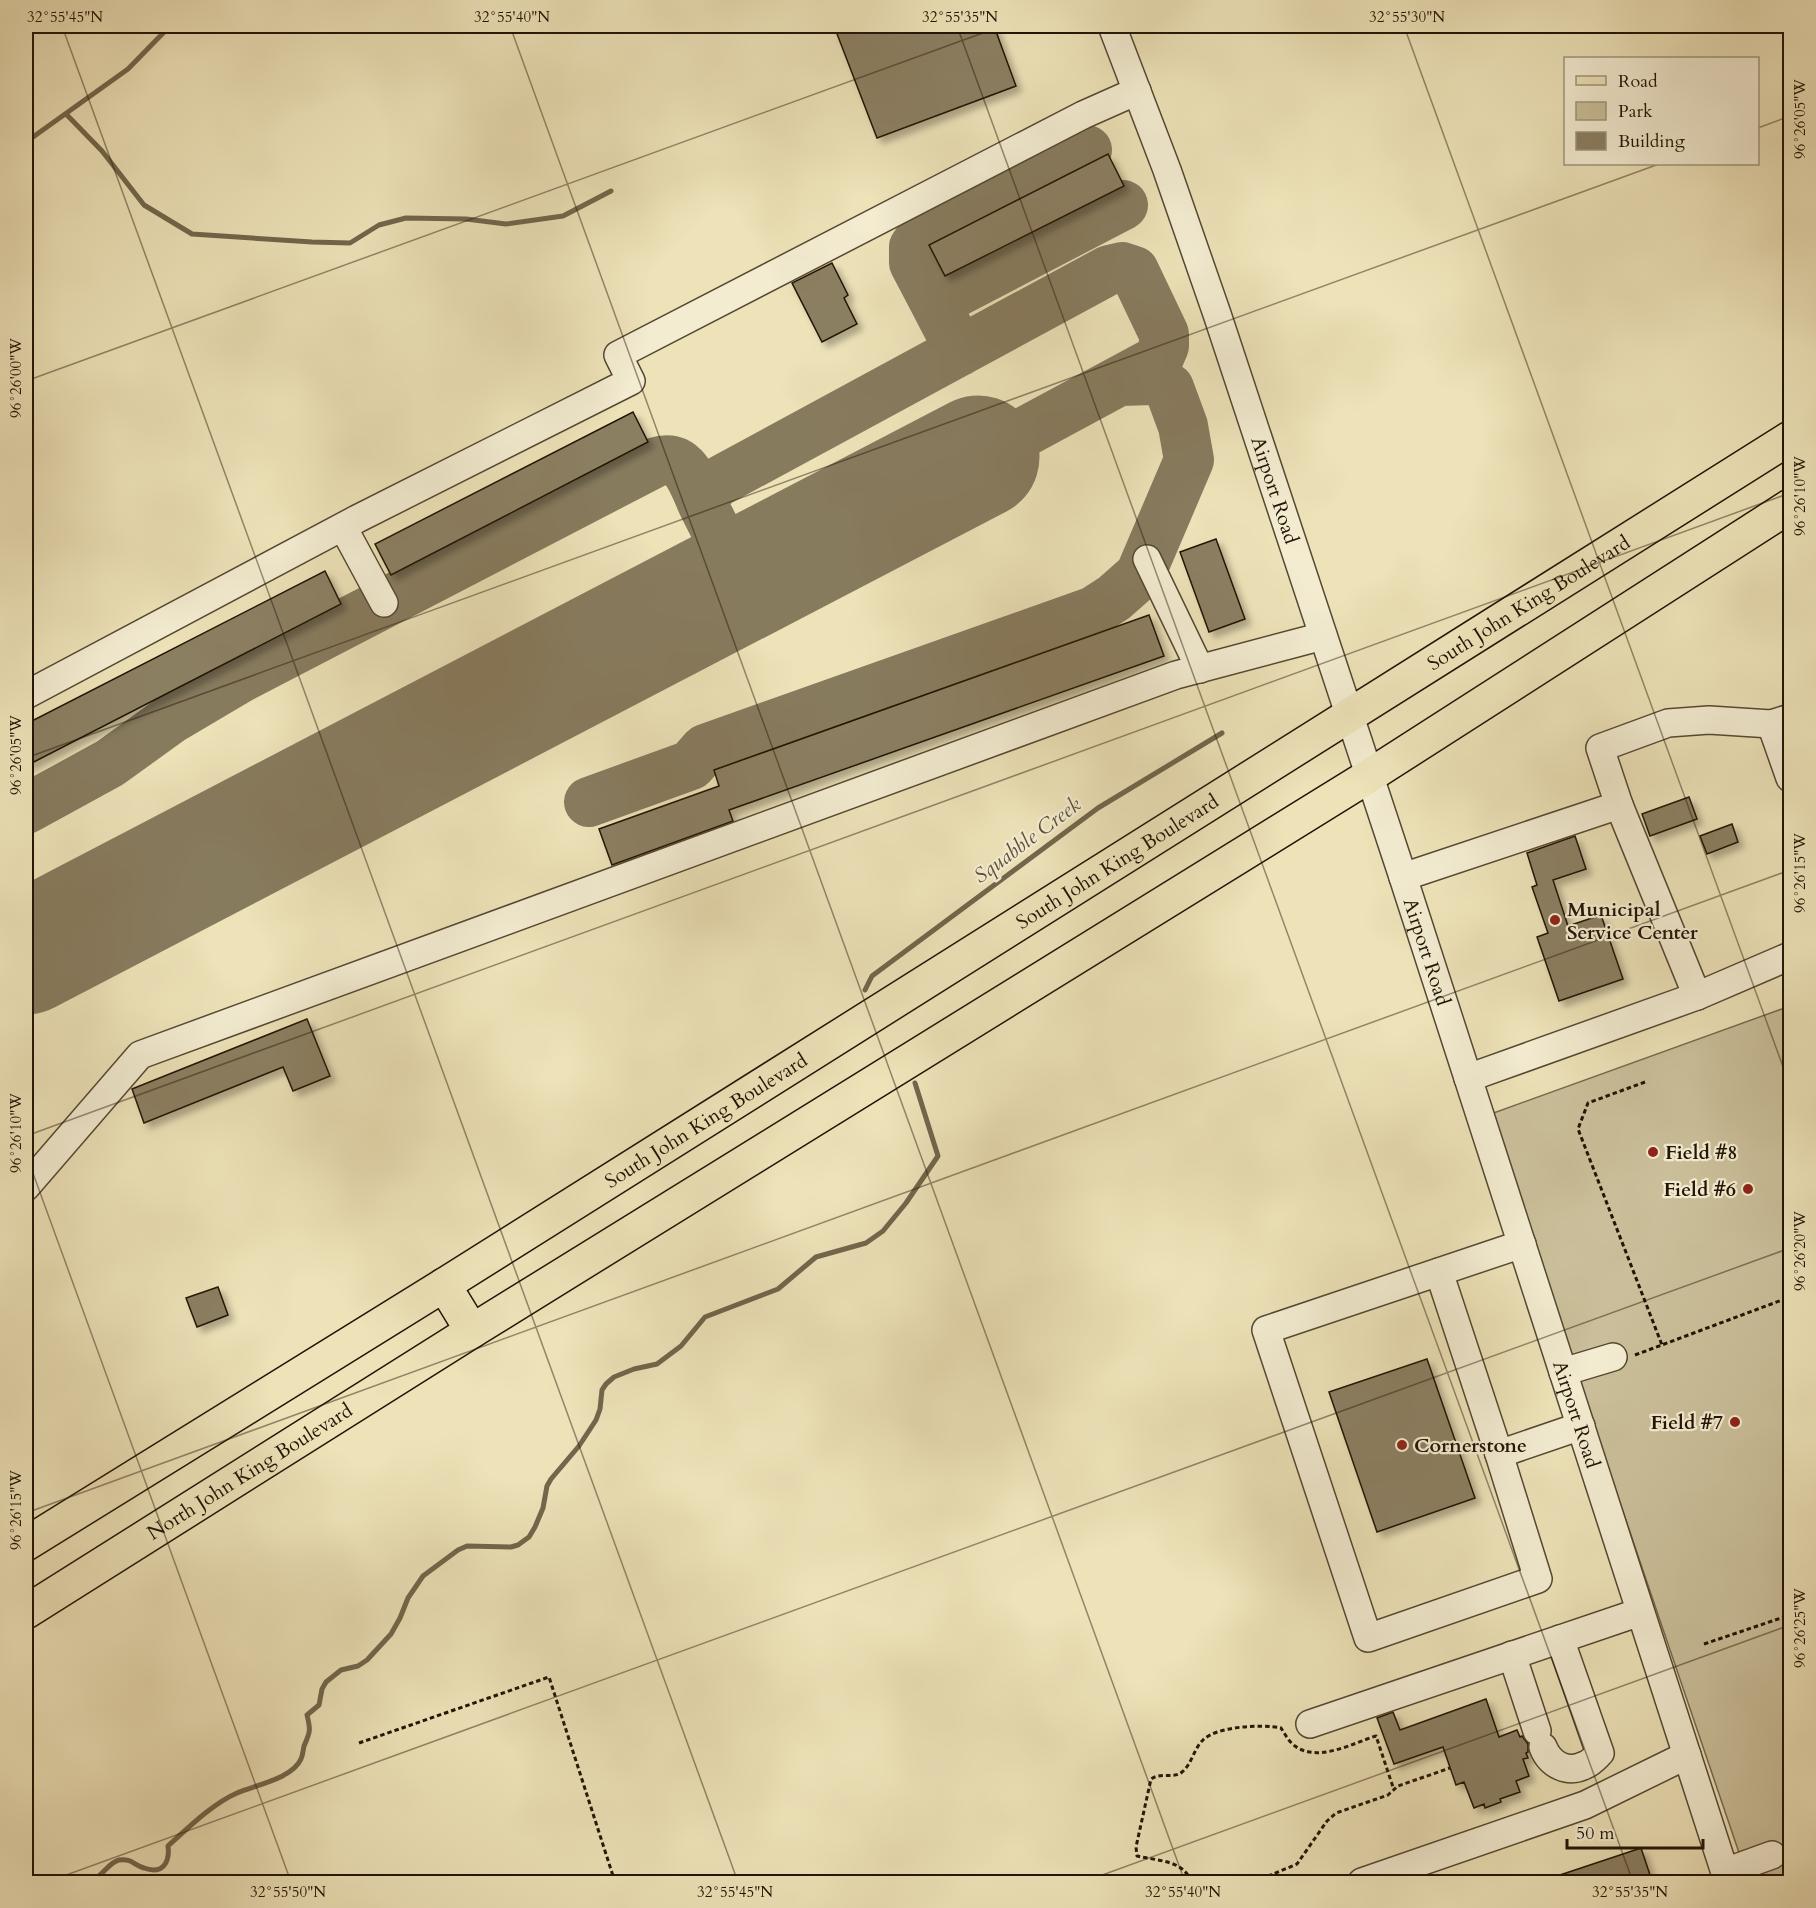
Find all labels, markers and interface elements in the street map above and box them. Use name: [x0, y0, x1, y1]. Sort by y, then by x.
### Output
text: 32°55'45"N: [27, 7, 103, 27]
text: 32°55'40"N: [474, 7, 550, 27]
text: 32°55'35"N: [922, 7, 998, 27]
text: 32°55'30"N: [1369, 7, 1445, 27]
legend: [1564, 57, 1759, 165]
text: Road: [1618, 69, 1658, 94]
text: 96°26'05"W: [1790, 79, 1810, 159]
text: Park: [1618, 99, 1653, 124]
text: Building: [1618, 129, 1686, 154]
text: 96°26'00"W: [6, 338, 26, 418]
street label: Airport Road: [1244, 433, 1305, 548]
text: 96°26'10"W: [1790, 456, 1810, 536]
street label: South John King Boulevard: [1422, 529, 1635, 677]
text: 96°26'05"W: [6, 715, 26, 795]
street label: South John King Boulevard: [1011, 788, 1224, 936]
water label: Squabble Creek: [968, 790, 1088, 890]
text: 96°26'15"W: [1790, 833, 1810, 913]
street label: Airport Road: [1397, 895, 1457, 1009]
place label: Municipal Service Center: [1567, 896, 1699, 946]
marker: Municipal Service Center: [1548, 913, 1562, 927]
street label: South John King Boulevard: [600, 1047, 813, 1195]
text: 96°26'10"W: [6, 1093, 26, 1173]
place label: Field #8: [1665, 1139, 1738, 1166]
marker: Field #8: [1646, 1145, 1660, 1159]
place label: Field #6: [1663, 1176, 1736, 1203]
marker: Field #6: [1741, 1182, 1755, 1196]
text: 96°26'20"W: [1790, 1211, 1810, 1291]
street label: Airport Road: [1546, 1357, 1606, 1472]
street label: North John King Boulevard: [142, 1397, 358, 1547]
place label: Field #7: [1650, 1409, 1723, 1436]
marker: Field #7: [1728, 1415, 1742, 1429]
place label: Cornerstone: [1414, 1432, 1527, 1459]
marker: Cornerstone: [1395, 1438, 1409, 1452]
text: 96°26'15"W: [6, 1470, 26, 1550]
text: 96°26'25"W: [1790, 1588, 1810, 1668]
scale bar: [1567, 1812, 1704, 1850]
text: 50 m: [1576, 1821, 1615, 1846]
text: 32°55'50"N: [250, 1882, 326, 1902]
text: 32°55'45"N: [697, 1882, 773, 1902]
text: 32°55'40"N: [1145, 1882, 1221, 1902]
text: 32°55'35"N: [1592, 1882, 1668, 1902]

